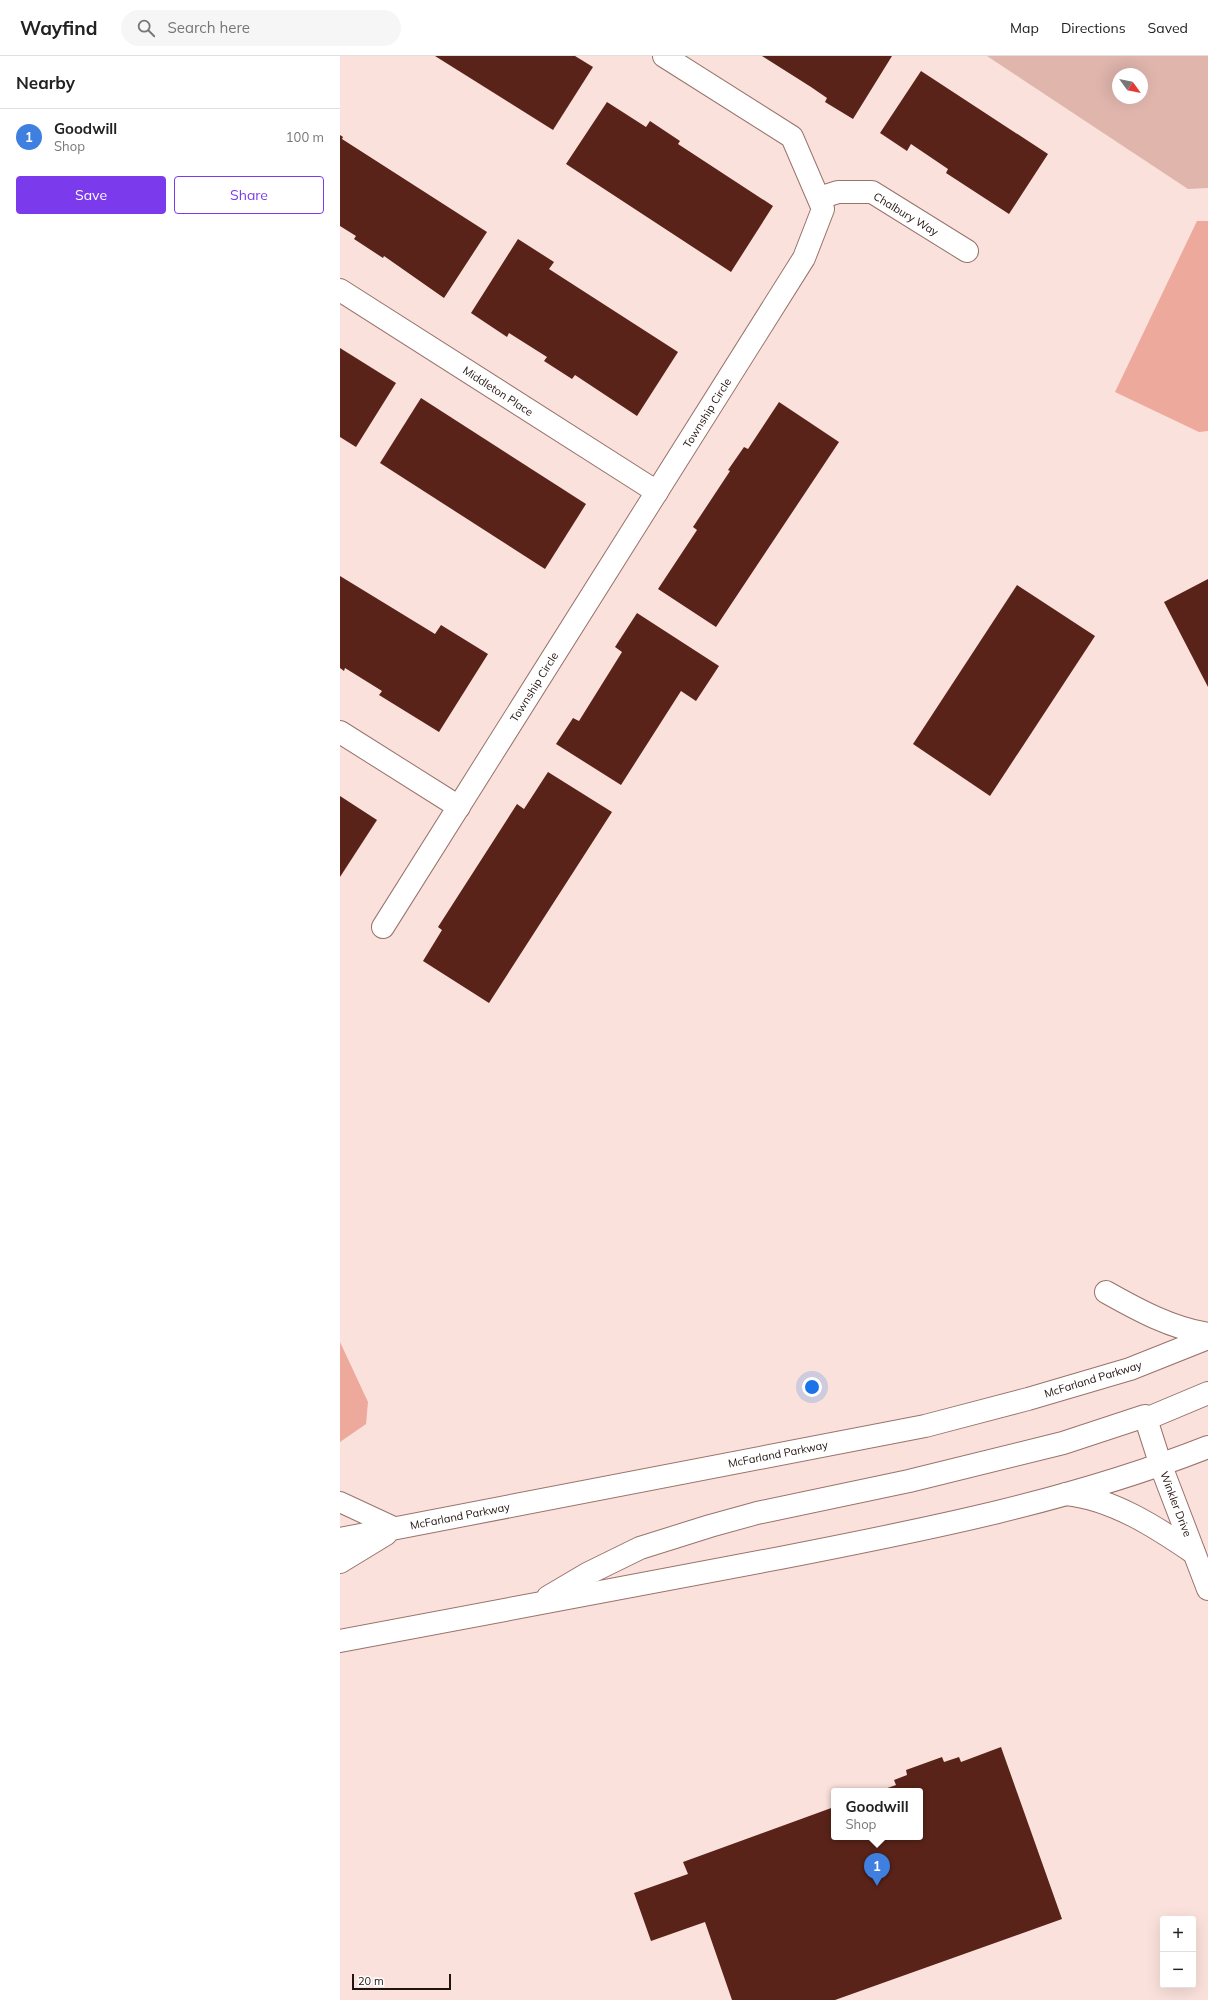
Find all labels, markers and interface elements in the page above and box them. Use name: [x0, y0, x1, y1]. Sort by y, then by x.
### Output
search box: [121, 10, 401, 46]
text: Wayfind: [20, 16, 97, 40]
icon: search: [135, 17, 157, 39]
text: Search here: [167, 18, 250, 37]
text: Map: [1010, 19, 1039, 37]
text: Directions: [1061, 19, 1126, 37]
text: Saved: [1148, 19, 1188, 37]
north arrow: [1112, 68, 1148, 104]
text: Nearby: [16, 72, 75, 93]
text: Goodwill: [54, 119, 117, 138]
text: 1: [25, 129, 33, 145]
text: 100 m: [286, 129, 324, 145]
text: Shop: [54, 138, 85, 154]
button: Save: [16, 176, 166, 214]
button: Share: [174, 176, 324, 214]
street label: Chalbury Way: [871, 189, 941, 239]
street label: Middleton Place: [460, 363, 536, 419]
street label: Township Circle: [680, 375, 734, 451]
street label: Township Circle: [507, 649, 561, 725]
street label: McFarland Parkway: [1042, 1357, 1144, 1401]
your location: [802, 1377, 822, 1397]
street label: McFarland Parkway: [727, 1437, 829, 1471]
street label: Winkler Drive: [1157, 1469, 1195, 1539]
street label: McFarland Parkway: [409, 1499, 511, 1533]
popup: [831, 1788, 923, 1840]
text: Goodwill: [845, 1797, 909, 1816]
text: Shop: [845, 1816, 876, 1832]
pin: 1: [864, 1853, 890, 1886]
map controls: [1160, 1916, 1196, 1988]
button: +: [1160, 1916, 1196, 1952]
button: −: [1160, 1952, 1196, 1988]
scale bar: [352, 1972, 451, 1991]
text: 20 m: [358, 1974, 384, 1988]

